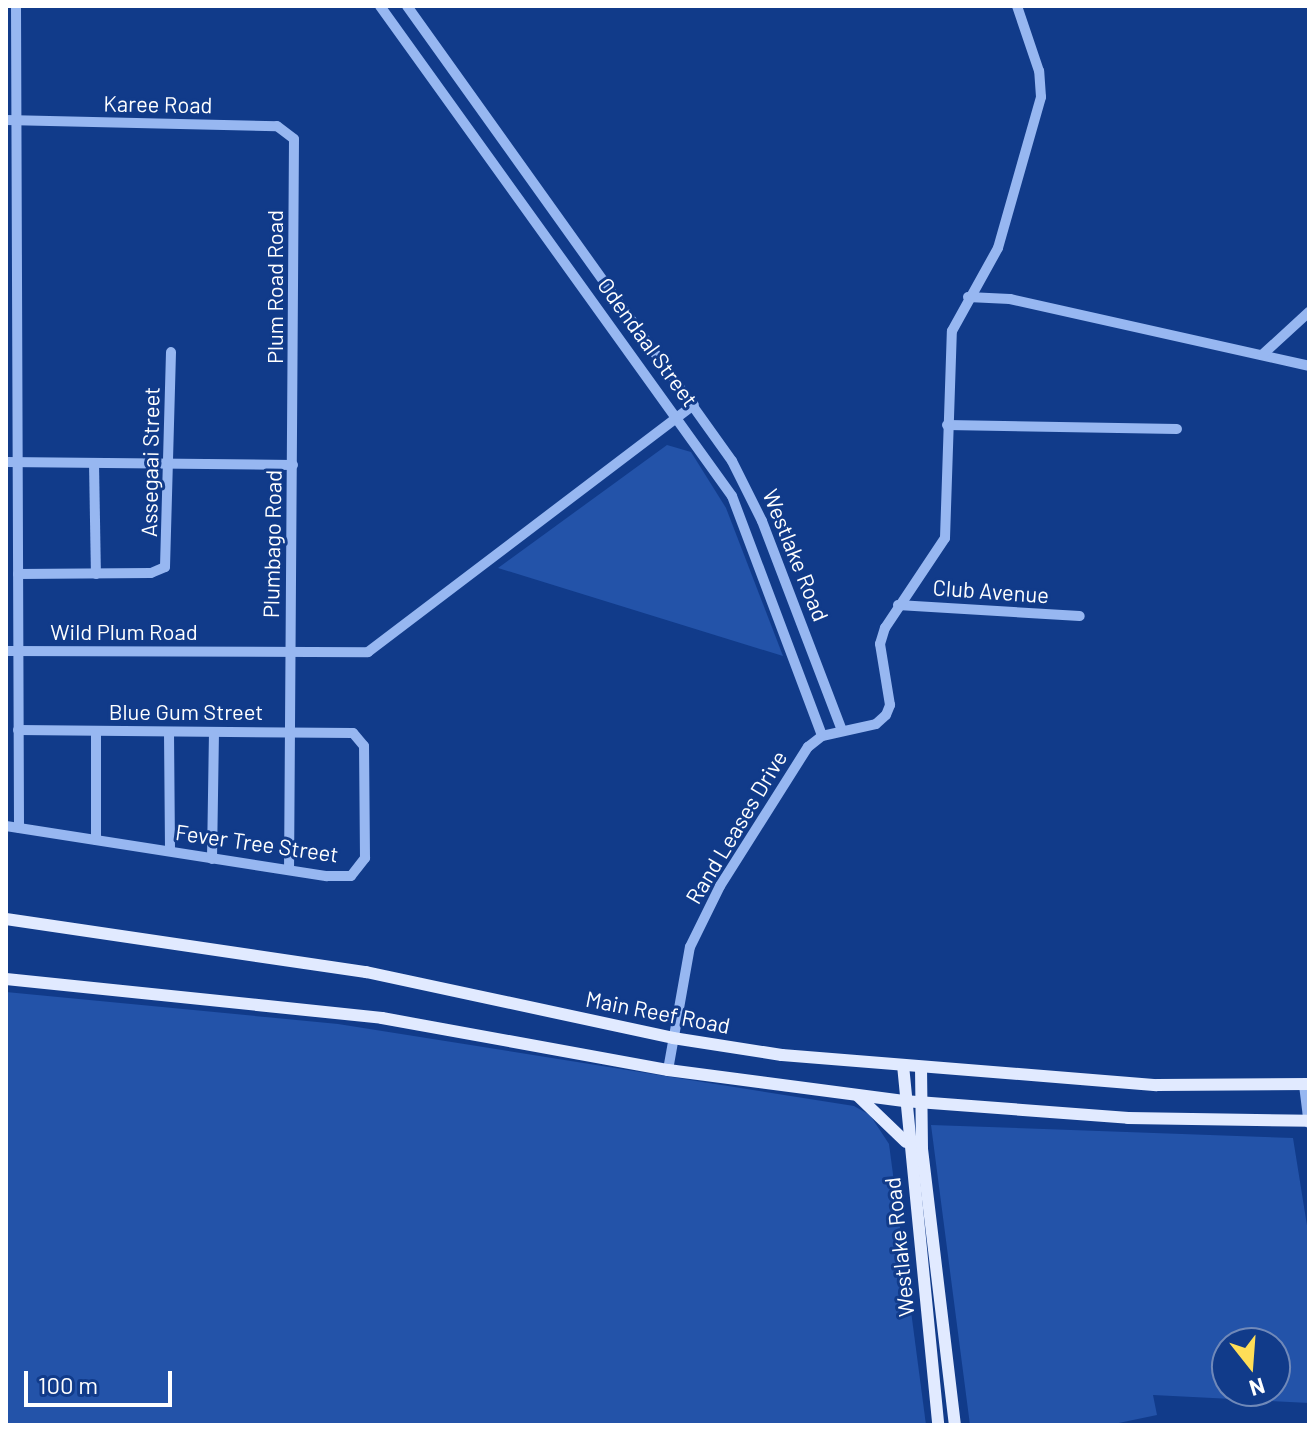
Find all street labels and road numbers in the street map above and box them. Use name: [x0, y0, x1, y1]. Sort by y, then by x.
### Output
street label: Karee Road: [103, 90, 213, 118]
street label: Plum Road Road: [262, 210, 288, 364]
street label: Odendaal Street: [592, 272, 704, 412]
street label: Assegaai Street: [135, 387, 165, 537]
street label: Plumbago Road: [258, 470, 286, 618]
street label: Westlake Road: [758, 485, 834, 625]
street label: Club Avenue: [932, 574, 1050, 608]
street label: Wild Plum Road: [50, 619, 198, 645]
street label: Blue Gum Street: [109, 699, 263, 725]
street label: Rand Leases Drive: [680, 746, 792, 908]
street label: Fever Tree Street: [174, 818, 340, 868]
street label: Main Reef Road: [584, 985, 732, 1039]
street label: Westlake Road: [879, 1176, 919, 1318]

